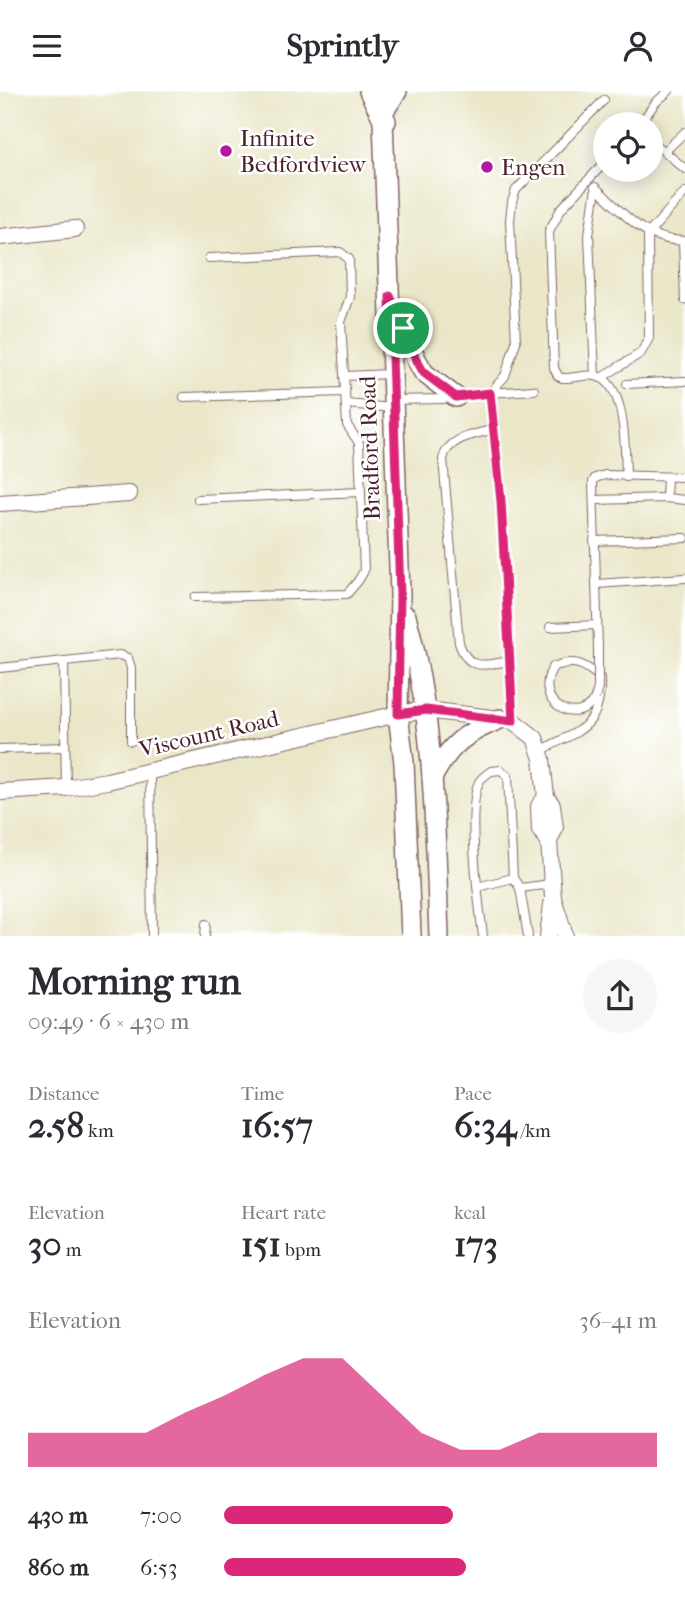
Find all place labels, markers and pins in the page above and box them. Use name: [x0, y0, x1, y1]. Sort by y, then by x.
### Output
place label: Infinite Bedfordview: [240, 125, 367, 178]
marker: Infinite Bedfordview: [218, 143, 234, 159]
place label: Engen: [501, 154, 566, 181]
marker: Engen: [479, 159, 495, 175]
pin: [373, 298, 433, 358]

